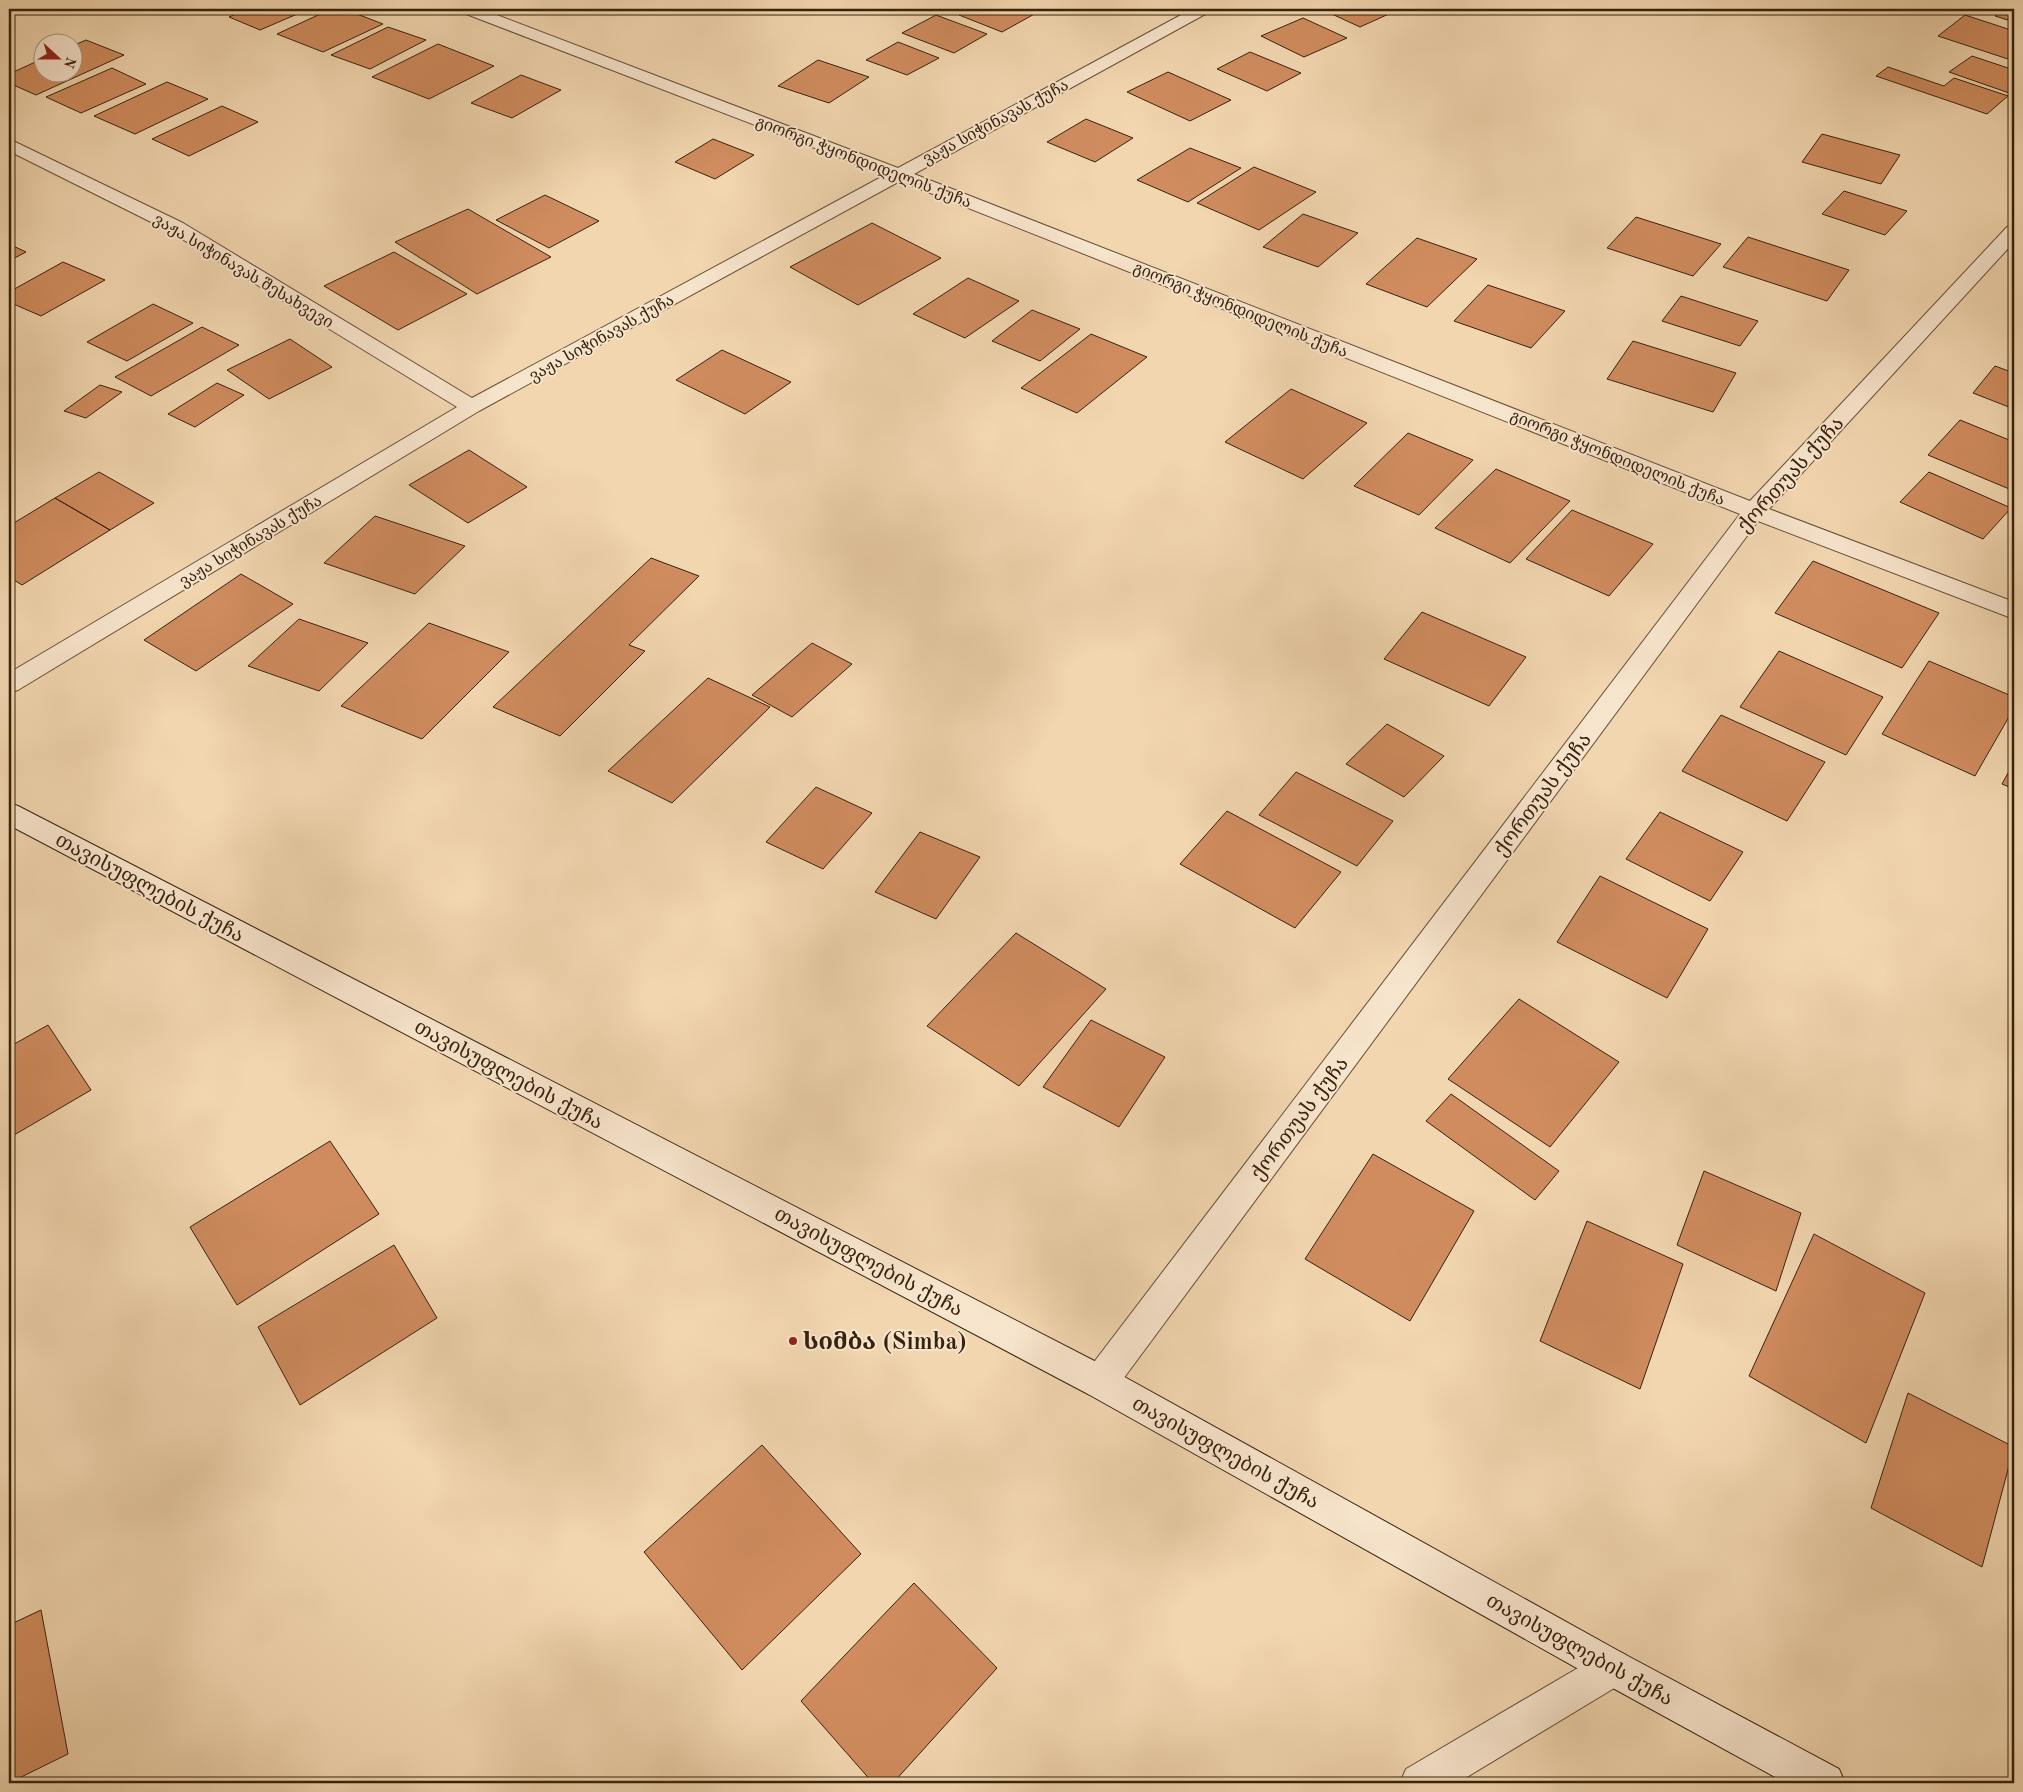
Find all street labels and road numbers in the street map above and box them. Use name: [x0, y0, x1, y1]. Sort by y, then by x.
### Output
street label: ვაჟა სიჭინავას ქუჩა: [920, 77, 1072, 168]
street label: გიორგი ჭყონდიდელის ქუჩა: [753, 113, 974, 211]
street label: ვაჟა სიჭინავას შესახვევი: [150, 211, 336, 332]
street label: გიორგი ჭყონდიდელის ქუჩა: [1131, 259, 1350, 361]
street label: ვაჟა სიჭინავას ქუჩა: [526, 291, 677, 385]
street label: გიორგი ჭყონდიდელის ქუჩა: [1508, 407, 1727, 509]
street label: ქორთუას ქუჩა: [1735, 414, 1848, 537]
street label: ვაჟა სიჭინავას ქუჩა: [177, 492, 325, 591]
street label: ქორთუას ქუჩა: [1491, 730, 1596, 860]
street label: თავისუფლების ქუჩა: [52, 831, 247, 947]
street label: თავისუფლების ქუჩა: [411, 1018, 606, 1134]
street label: ქორთუას ქუჩა: [1248, 1054, 1353, 1184]
street label: თავისუფლების ქუჩა: [771, 1205, 966, 1321]
street label: თავისუფლების ქუჩა: [1128, 1394, 1322, 1513]
street label: თავისუფლების ქუჩა: [1482, 1591, 1676, 1710]

